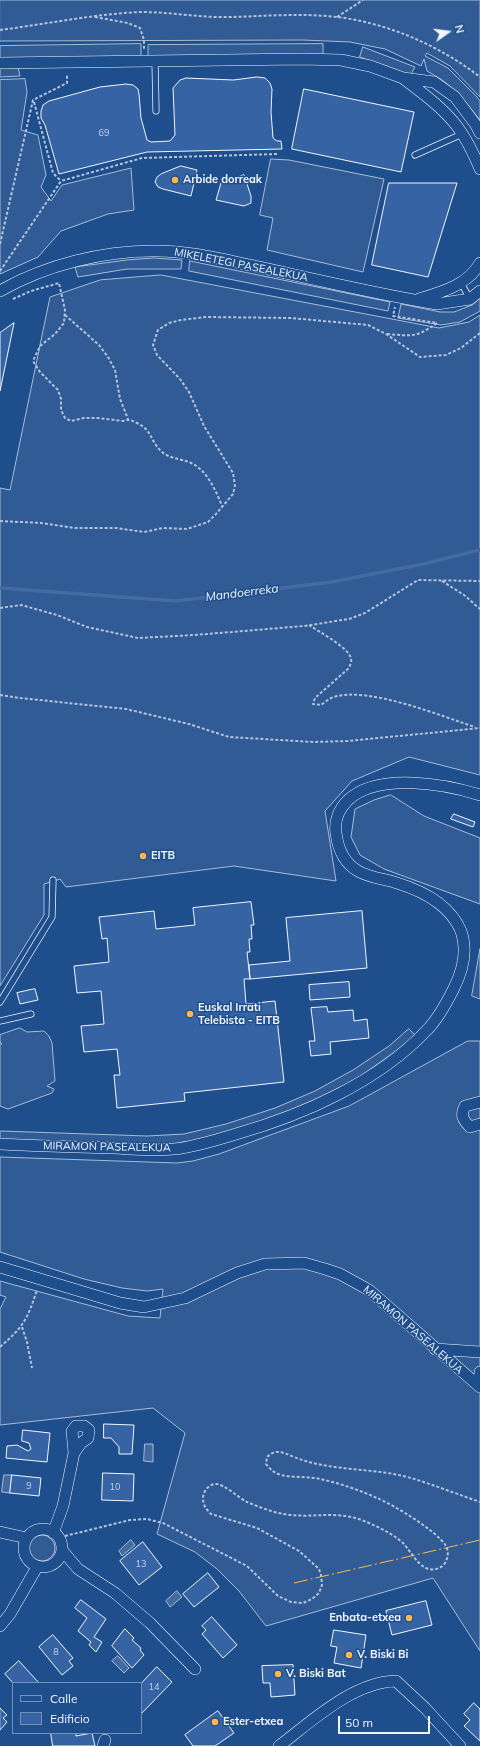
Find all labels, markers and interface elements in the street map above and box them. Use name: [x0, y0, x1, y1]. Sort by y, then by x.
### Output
north arrow: [428, 12, 468, 52]
text: N: [452, 23, 467, 35]
house number: 69: [99, 128, 109, 138]
place label: Arbide dorreak: [183, 173, 262, 187]
marker: Arbide dorreak: [170, 175, 180, 185]
street label: MIKELETEGI PASEALEKUA: [173, 246, 309, 284]
water label: Mandoerreka: [205, 581, 279, 605]
place label: EITB: [151, 849, 175, 863]
marker: EITB: [138, 851, 148, 861]
place label: Euskal Irrati Telebista - EITB: [198, 1001, 280, 1027]
marker: Euskal Irrati Telebista - EITB: [185, 1009, 195, 1019]
street label: MIRAMON PASEALEKUA: [43, 1139, 171, 1155]
street label: MIRAMON PASEALEKUA: [360, 1283, 466, 1377]
house number: 9: [26, 1481, 32, 1491]
house number: 10: [110, 1482, 120, 1492]
house number: 13: [136, 1559, 146, 1569]
place label: Enbata-etxea: [329, 1611, 401, 1625]
marker: Enbata-etxea: [404, 1613, 414, 1623]
house number: 8: [53, 1647, 59, 1657]
place label: V. Biski Bi: [357, 1648, 408, 1662]
marker: V. Biski Bi: [344, 1650, 354, 1660]
place label: V. Biski Bat: [286, 1667, 346, 1681]
marker: V. Biski Bat: [273, 1669, 283, 1679]
legend: [12, 1682, 142, 1734]
house number: 14: [149, 1682, 159, 1692]
text: Calle: [50, 1691, 77, 1706]
scale bar: [340, 1708, 432, 1734]
text: Edificio: [50, 1711, 90, 1726]
place label: Ester-etxea: [223, 1715, 283, 1729]
text: 50 m: [345, 1715, 373, 1730]
marker: Ester-etxea: [210, 1717, 220, 1727]

